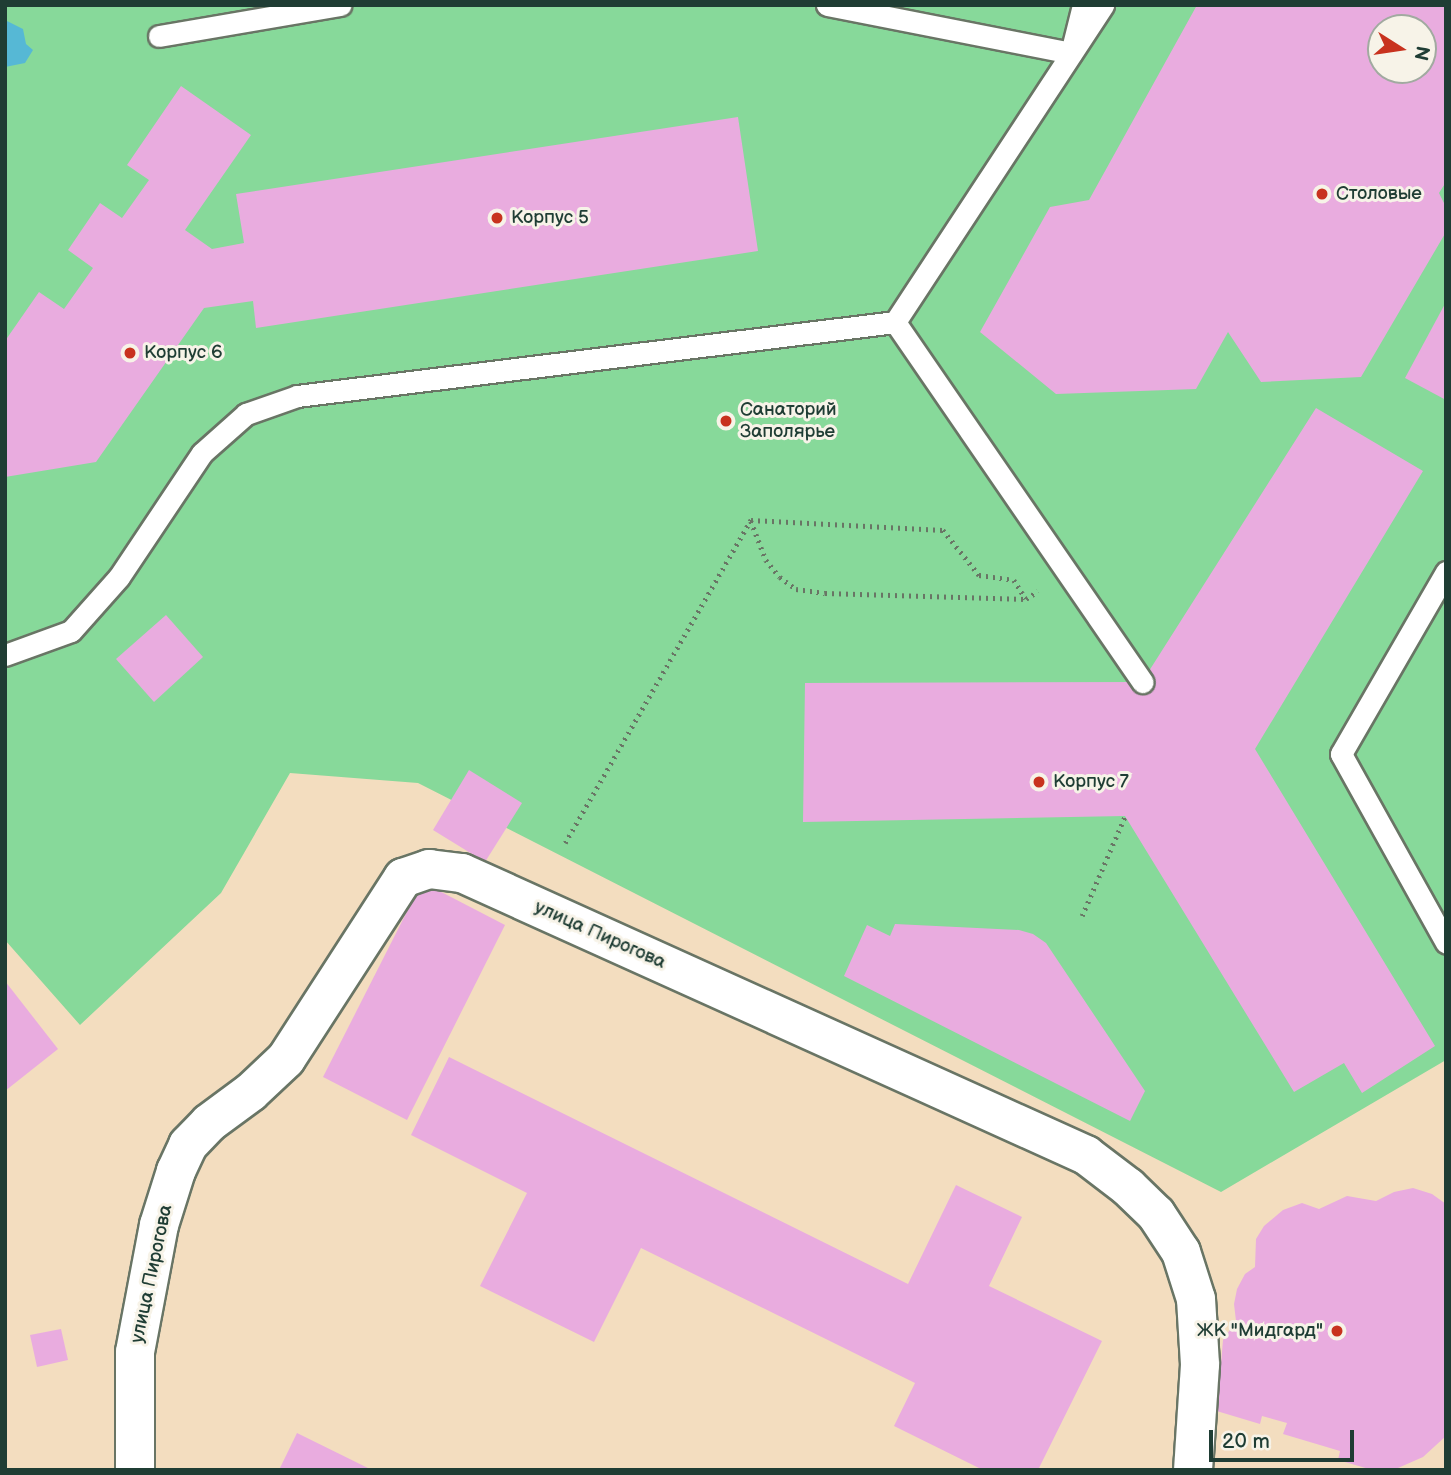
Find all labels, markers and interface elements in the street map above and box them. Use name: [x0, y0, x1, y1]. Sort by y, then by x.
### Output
north arrow: [1367, 14, 1437, 84]
text: N: [1408, 44, 1434, 62]
place label: Столовые: [1336, 183, 1422, 205]
marker: Столовые: [1314, 186, 1330, 202]
place label: Корпус 5: [511, 207, 589, 229]
marker: Корпус 5: [489, 210, 505, 226]
place label: Корпус 6: [144, 342, 223, 364]
marker: Корпус 6: [122, 345, 138, 361]
place label: Санаторий Заполярье: [740, 399, 837, 443]
marker: Санаторий Заполярье: [718, 413, 734, 429]
place label: Корпус 7: [1053, 771, 1129, 793]
marker: Корпус 7: [1031, 774, 1047, 790]
street label: улица Пирогова: [531, 896, 669, 974]
street label: улица Пирогова: [126, 1203, 178, 1345]
place label: ЖК "Мидгард": [1197, 1320, 1323, 1342]
marker: ЖК "Мидгард": [1329, 1323, 1345, 1339]
scale bar: [1213, 1416, 1358, 1460]
text: 20 m: [1222, 1429, 1270, 1454]

